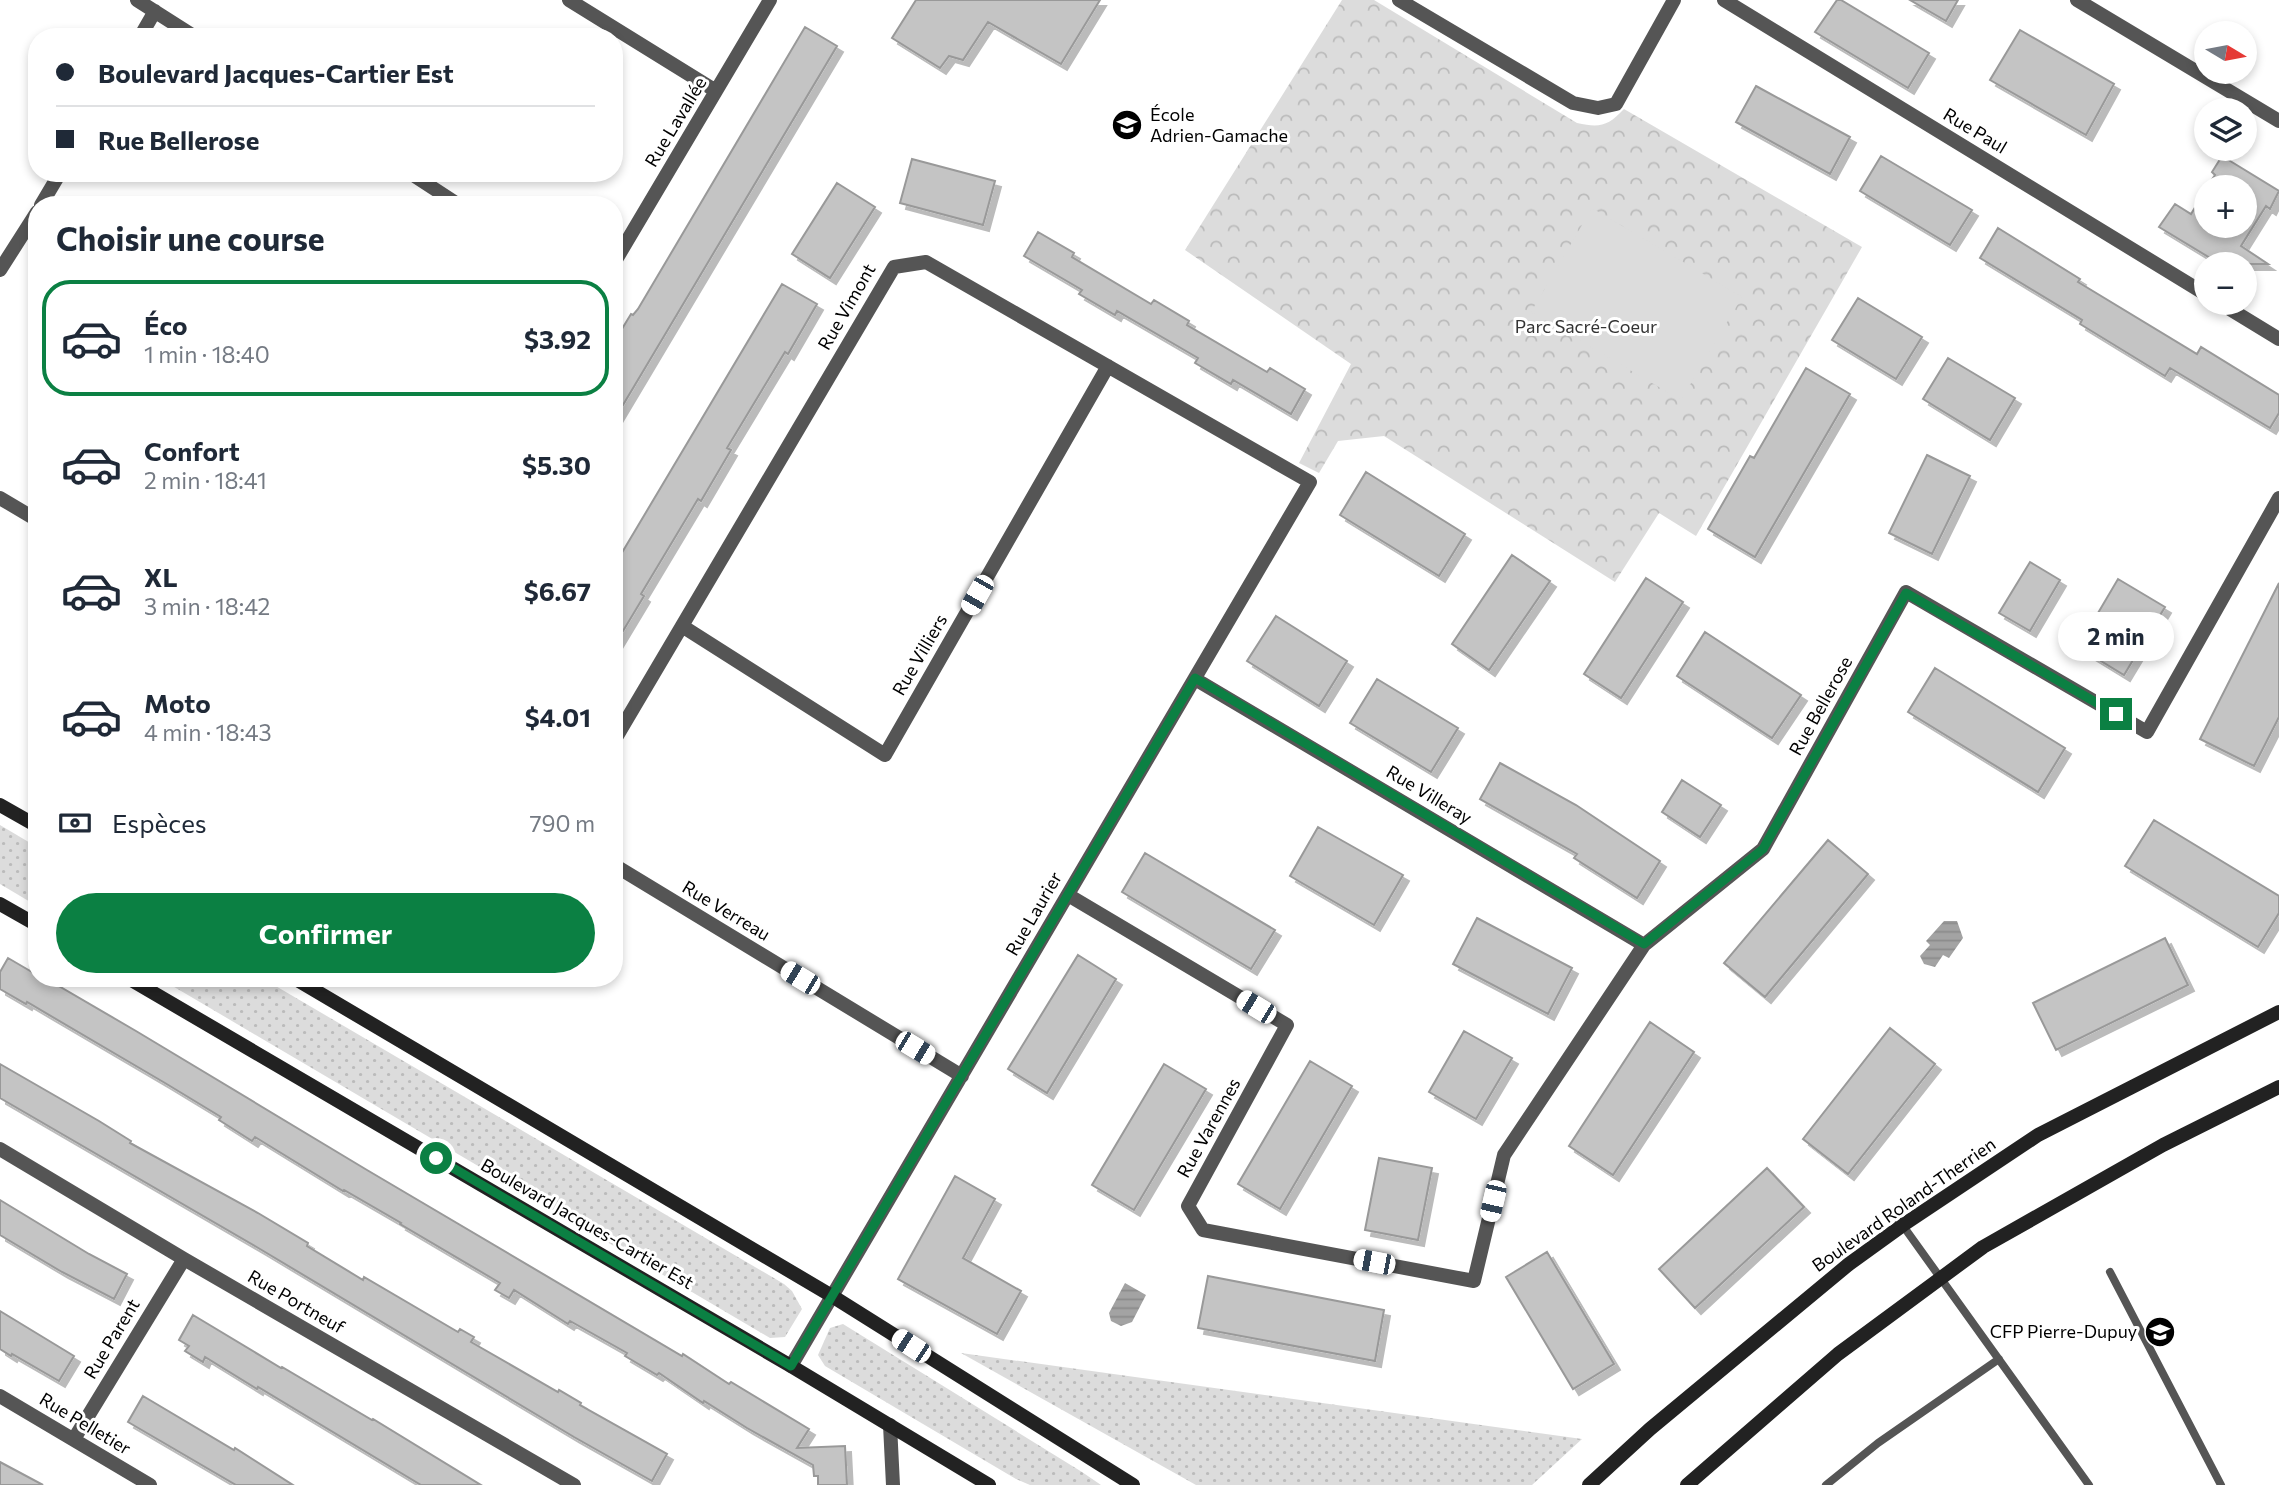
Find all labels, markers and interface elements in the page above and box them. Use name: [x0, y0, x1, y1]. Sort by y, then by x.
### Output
north arrow: [2194, 21, 2258, 84]
map controls: [2194, 21, 2257, 315]
text: Boulevard Jacques-Cartier Est: [98, 57, 454, 88]
street label: Rue Lavallée: [640, 72, 711, 170]
button: layers: [2194, 98, 2257, 161]
place label: École Adrien-Gamache: [1150, 103, 1288, 146]
street label: Rue Paul: [1940, 103, 2011, 158]
school or university icon: École Adrien-Gamache: [1110, 108, 1144, 142]
text: Rue Bellerose: [98, 124, 259, 155]
button: +: [2194, 175, 2257, 238]
text: Choisir une course: [56, 218, 325, 258]
button: −: [2194, 252, 2257, 315]
street label: Rue Vimont: [813, 259, 880, 354]
icon: car: [60, 307, 123, 370]
text: Éco: [144, 309, 188, 340]
park label: Parc Sacré-Coeur: [1515, 315, 1657, 337]
text: $3.92: [524, 323, 591, 354]
text: 1 min · 18:40: [144, 340, 270, 368]
icon: car: [60, 433, 123, 496]
text: Confort: [144, 435, 240, 466]
text: $5.30: [522, 449, 591, 480]
text: 2 min · 18:41: [144, 466, 267, 494]
icon: car: [60, 559, 123, 622]
text: XL: [144, 561, 178, 592]
car: [958, 572, 997, 618]
text: $6.67: [524, 575, 591, 606]
text: 3 min · 18:42: [144, 592, 270, 620]
street label: Rue Villiers: [887, 610, 951, 699]
callout: 2 min: [2058, 612, 2174, 662]
text: 2 min: [2087, 622, 2145, 650]
street label: Rue Bellerose: [1784, 652, 1856, 759]
icon: car: [60, 685, 123, 748]
text: Moto: [144, 687, 211, 718]
route end: [2100, 698, 2132, 730]
text: $4.01: [525, 701, 591, 732]
text: 4 min · 18:43: [144, 718, 272, 746]
street label: Rue Villeray: [1383, 760, 1476, 828]
icon: cash: [56, 804, 94, 842]
text: Espèces: [112, 807, 207, 838]
text: 790 m: [529, 809, 595, 837]
street label: Rue Laurier: [1000, 868, 1066, 959]
street label: Rue Verreau: [679, 875, 774, 945]
button: Confirmer: [56, 893, 595, 973]
car: [777, 958, 824, 998]
car: [1233, 987, 1280, 1027]
car: [892, 1028, 939, 1068]
street label: Rue Varennes: [1172, 1074, 1245, 1181]
street label: Boulevard Roland-Therrien: [1807, 1132, 1999, 1276]
route start: [420, 1142, 452, 1174]
street label: Boulevard Jacques-Cartier Est: [477, 1153, 698, 1293]
car: [1479, 1178, 1508, 1224]
car: [1352, 1248, 1397, 1276]
street label: Rue Portneuf: [244, 1265, 350, 1338]
street label: Rue Parent: [79, 1294, 144, 1383]
school or university icon: CFP Pierre-Dupuy: [2143, 1315, 2177, 1349]
place label: CFP Pierre-Dupuy: [1990, 1320, 2137, 1342]
car: [888, 1326, 935, 1366]
street label: Rue Pelletier: [36, 1387, 135, 1459]

